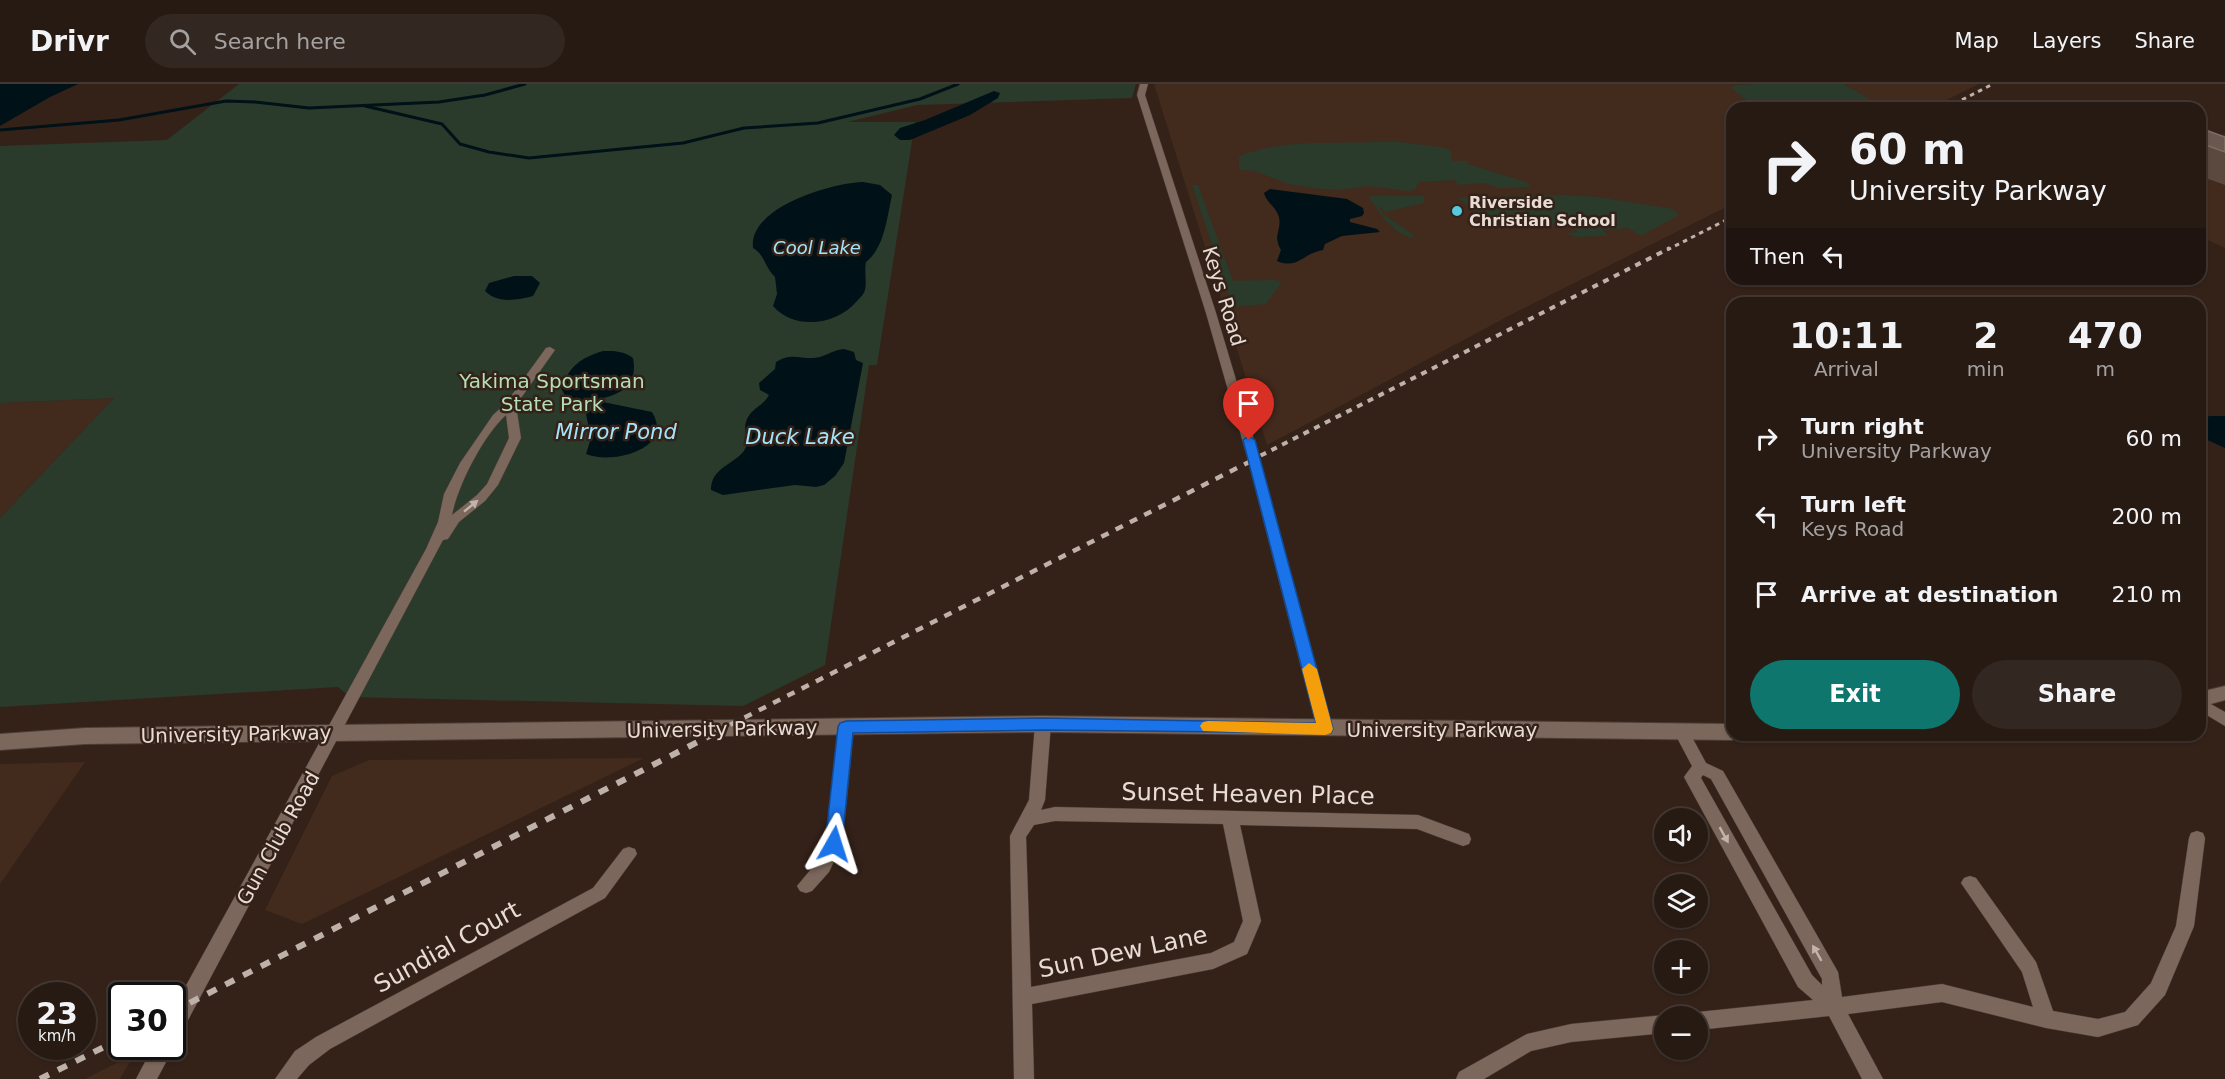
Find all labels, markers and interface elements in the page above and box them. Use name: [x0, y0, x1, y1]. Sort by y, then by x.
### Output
search box: [145, 14, 565, 68]
text: Drivr: [30, 25, 109, 58]
icon: search: [166, 25, 199, 58]
text: Search here: [214, 29, 346, 54]
text: Map: [1955, 29, 1999, 53]
text: Layers: [2032, 29, 2101, 53]
text: Share: [2134, 29, 2195, 53]
text: 60 m: [1849, 125, 1966, 174]
icon: right: [1750, 126, 1828, 204]
text: University Parkway: [1849, 175, 2107, 206]
place label: Riverside Christian School: [1469, 193, 1616, 230]
marker: Riverside Christian School: [1450, 204, 1464, 218]
water label: Cool Lake: [773, 237, 861, 258]
icon: left: [1817, 240, 1850, 273]
street label: Keys Road: [1197, 243, 1251, 349]
text: Then: [1750, 244, 1805, 269]
text: 10:11: [1789, 315, 1904, 356]
text: 2: [1973, 315, 1998, 356]
text: 470: [2068, 315, 2143, 356]
text: Arrival: [1814, 357, 1879, 381]
text: min: [1967, 357, 2005, 381]
text: m: [2096, 357, 2115, 381]
park label: Yakima Sportsman State Park: [458, 369, 645, 416]
pin: [1223, 378, 1274, 440]
icon: arrive: [1232, 387, 1265, 420]
text: Turn right: [1801, 414, 1924, 439]
water label: Mirror Pond: [555, 420, 677, 444]
icon: right: [1750, 422, 1783, 455]
water label: Duck Lake: [745, 425, 855, 449]
text: 60 m: [2126, 426, 2182, 451]
text: University Parkway: [1801, 439, 1992, 463]
text: Turn left: [1801, 492, 1906, 517]
one-way arrow: [463, 500, 478, 513]
icon: left: [1750, 500, 1783, 533]
text: 200 m: [2112, 504, 2182, 529]
text: Keys Road: [1801, 517, 1904, 541]
icon: arrive: [1750, 578, 1783, 611]
text: Arrive at destination: [1801, 582, 2058, 607]
text: 210 m: [2112, 582, 2182, 607]
button: Exit: [1750, 660, 1960, 729]
button: Share: [1972, 660, 2182, 729]
street label: University Parkway: [626, 715, 818, 743]
street label: University Parkway: [1347, 718, 1538, 742]
street label: University Parkway: [140, 720, 332, 748]
street label: Gun Club Road: [231, 767, 325, 909]
street label: Sunset Heaven Place: [1121, 778, 1375, 810]
map controls: [1654, 808, 1708, 1060]
button: sound: [1654, 808, 1708, 862]
position arrow: [802, 812, 866, 876]
one-way arrow: [1719, 827, 1729, 844]
button: layers: [1654, 874, 1708, 928]
street label: Sundial Court: [369, 895, 525, 999]
street label: Sun Dew Lane: [1036, 920, 1210, 984]
button: +: [1654, 940, 1708, 994]
one-way arrow: [1812, 944, 1822, 961]
speed limit sign: 30: [108, 982, 186, 1060]
text: 23: [36, 996, 78, 1031]
button: −: [1654, 1006, 1708, 1060]
text: km/h: [38, 1027, 76, 1045]

